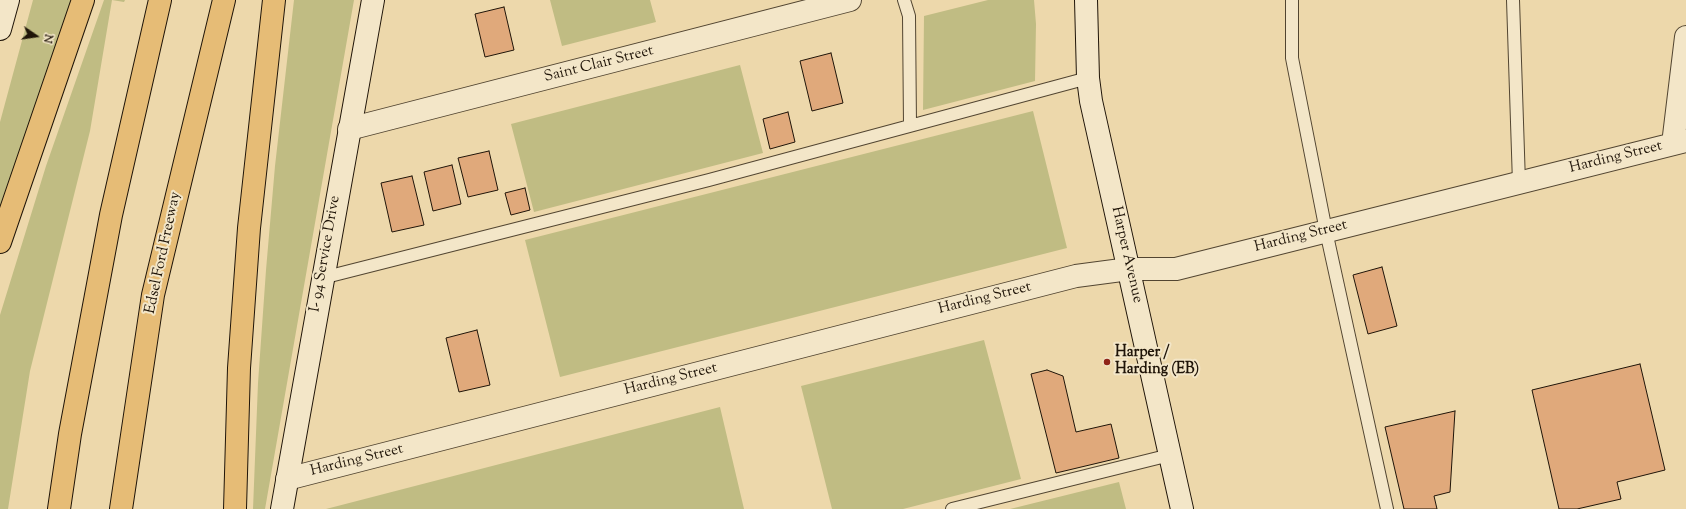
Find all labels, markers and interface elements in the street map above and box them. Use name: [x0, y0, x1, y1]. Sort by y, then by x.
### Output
north arrow: [16, 16, 56, 56]
text: N: [39, 33, 56, 45]
street label: Saint Clair Street: [542, 43, 656, 87]
street label: Harding Street: [1568, 138, 1664, 178]
street label: Edsel Ford Freeway: [142, 190, 186, 316]
street label: I- 94 Service Drive: [307, 194, 345, 314]
street label: Harper Avenue: [1106, 205, 1146, 305]
street label: Harding Street: [1253, 217, 1349, 257]
street label: Harding Street: [937, 279, 1033, 319]
place label: Harper / Harding (EB): [1115, 344, 1199, 379]
marker: Harper / Harding (EB): [1102, 357, 1112, 367]
street label: Harding Street: [623, 360, 719, 400]
street label: Harding Street: [309, 441, 405, 481]

